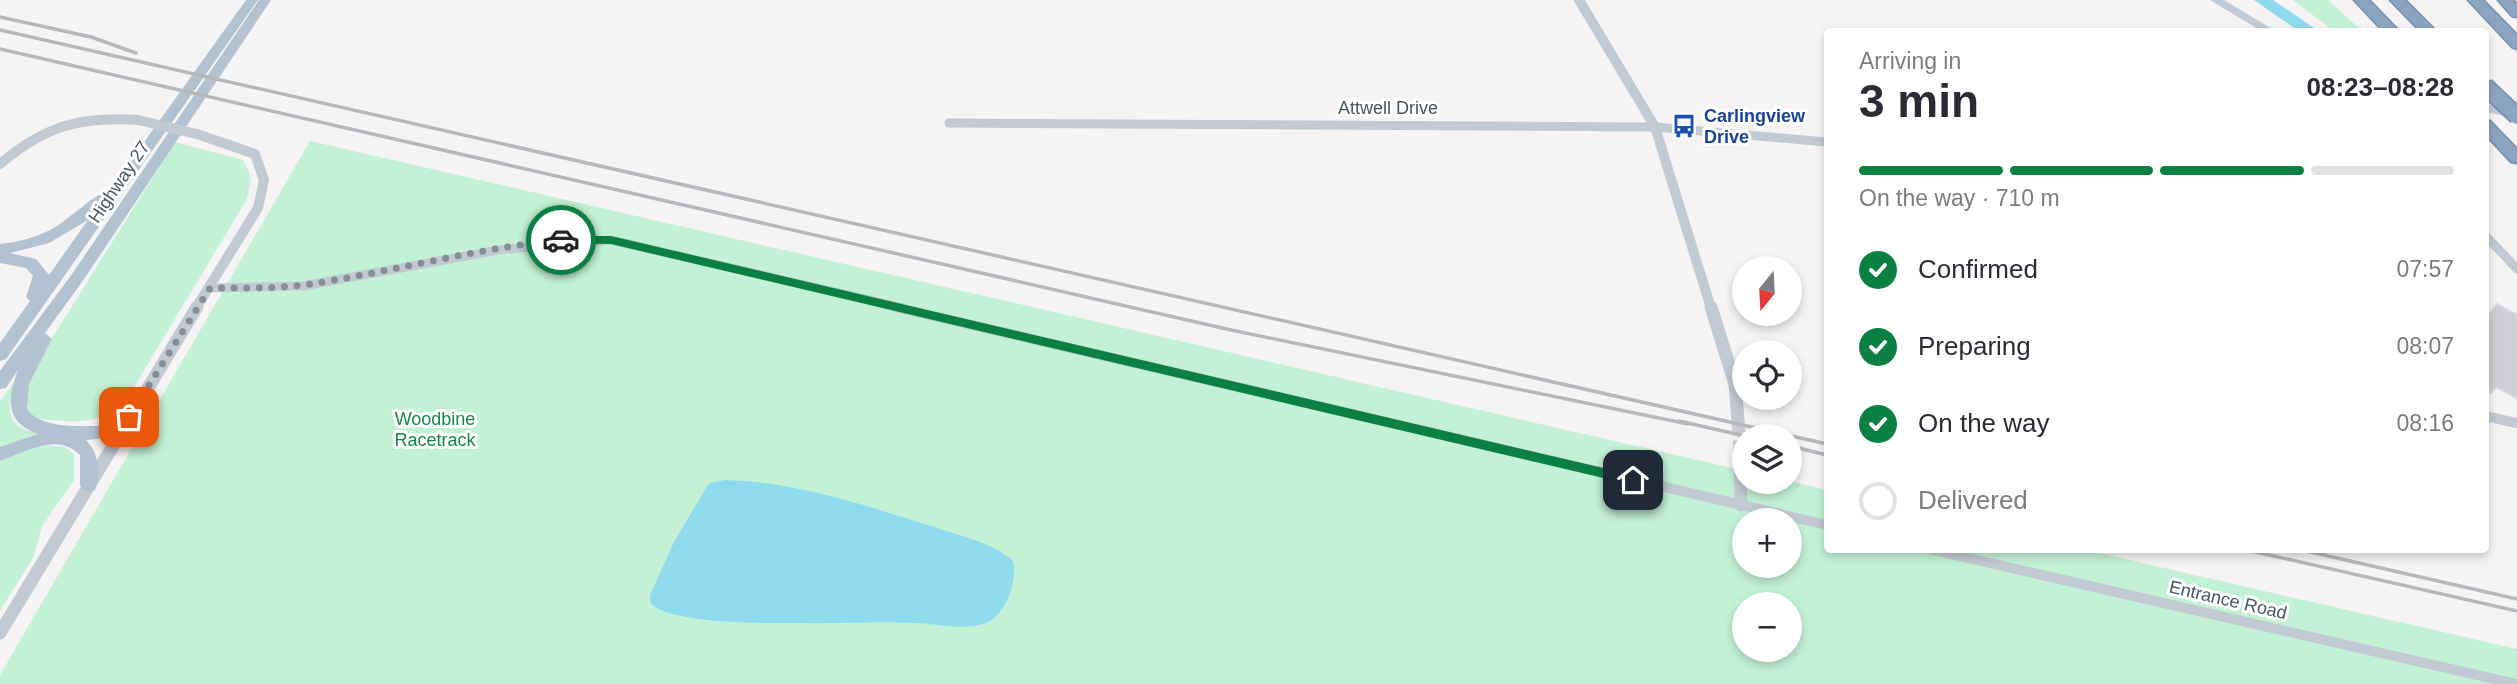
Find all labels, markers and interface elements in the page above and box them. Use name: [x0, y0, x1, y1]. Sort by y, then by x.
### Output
text: Arriving in: [1859, 48, 1961, 74]
text: 08:23–08:28: [2307, 72, 2454, 102]
text: 3 min: [1859, 75, 1979, 127]
street label: Attwell Drive: [1338, 98, 1438, 118]
place label: Carlingview Drive: [1704, 106, 1806, 147]
bus stop icon: Carlingview Drive: [1670, 112, 1698, 140]
street label: Highway 27: [84, 137, 154, 227]
text: On the way · 710 m: [1859, 185, 2060, 211]
courier: [526, 205, 596, 275]
icon: car: [542, 221, 580, 259]
icon: check: [1859, 251, 1897, 289]
text: Confirmed: [1918, 254, 2038, 284]
north arrow: [1732, 256, 1802, 326]
map controls: [1732, 256, 1802, 662]
text: 07:57: [2396, 256, 2454, 282]
icon: check: [1859, 328, 1897, 366]
text: Preparing: [1918, 331, 2031, 361]
text: 08:07: [2396, 333, 2454, 359]
button: locate: [1732, 340, 1802, 410]
pin: [99, 387, 159, 447]
icon: bag: [110, 398, 148, 436]
icon: check: [1859, 405, 1897, 443]
text: On the way: [1918, 408, 2050, 438]
park label: Woodbine Racetrack: [394, 409, 477, 450]
text: 08:16: [2396, 410, 2454, 436]
button: layers: [1732, 424, 1802, 494]
pin: [1603, 450, 1663, 510]
icon: home: [1614, 461, 1652, 499]
text: Delivered: [1918, 485, 2028, 515]
button: +: [1732, 508, 1802, 578]
street label: Entrance Road: [2167, 577, 2289, 623]
button: −: [1732, 592, 1802, 662]

